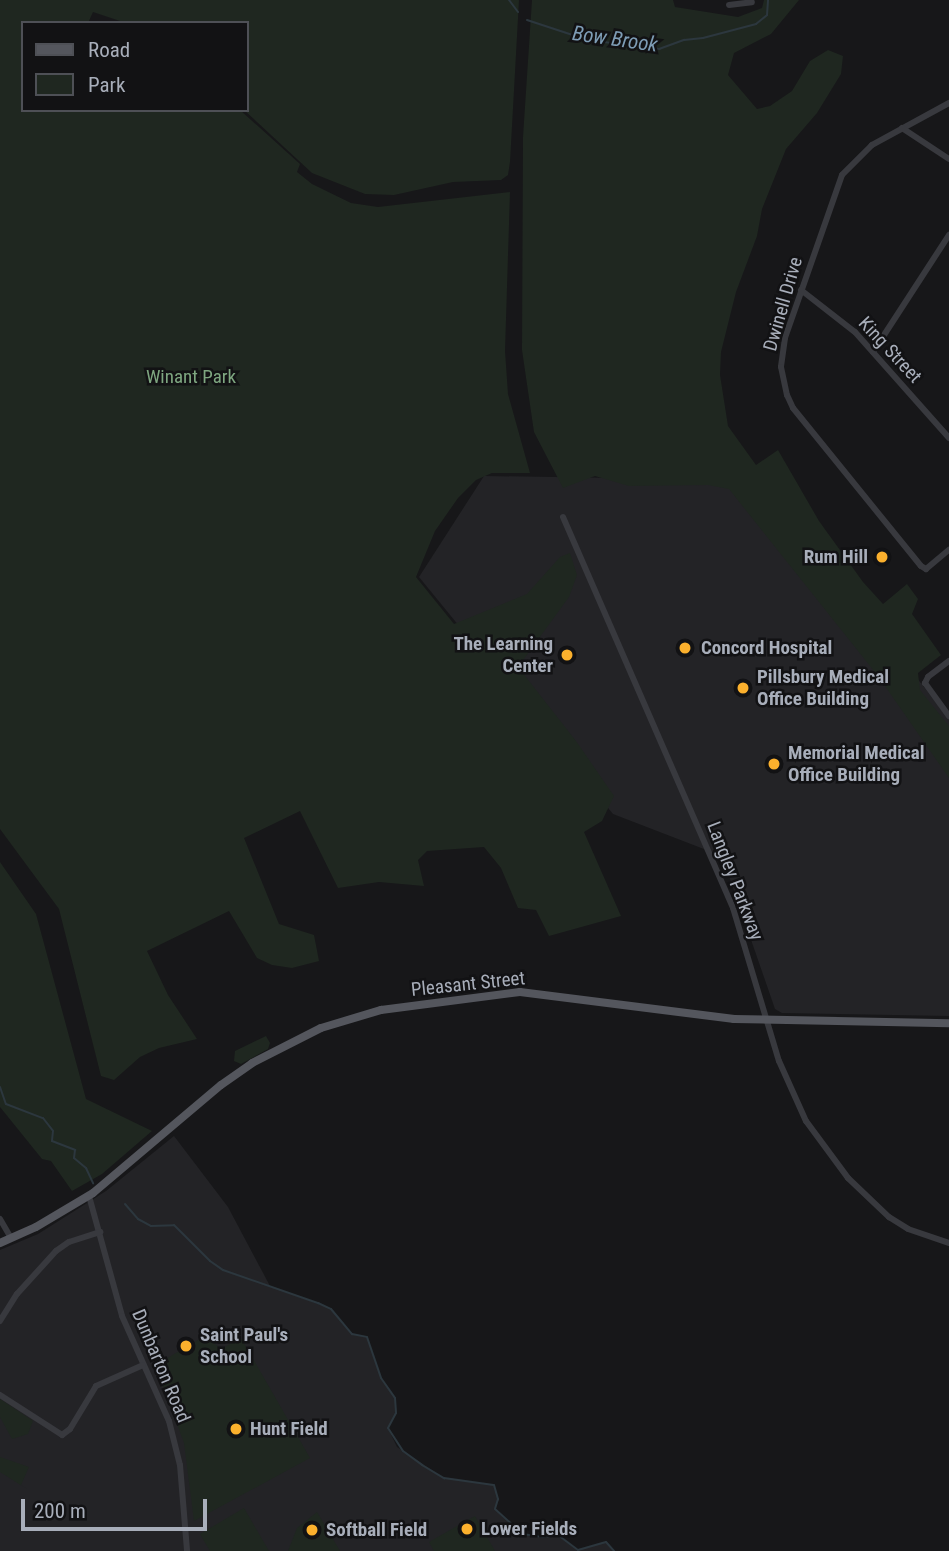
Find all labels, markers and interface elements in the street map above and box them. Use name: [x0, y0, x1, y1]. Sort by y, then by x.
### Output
legend: [21, 21, 248, 112]
water label: Bow Brook: [571, 21, 659, 57]
text: Road: [88, 38, 130, 62]
text: Park: [88, 73, 125, 97]
street label: Dwinell Drive: [759, 254, 807, 354]
street label: King Street: [854, 312, 926, 388]
park label: Winant Park: [146, 366, 236, 388]
place label: Rum Hill: [804, 546, 868, 568]
marker: Rum Hill: [874, 549, 890, 565]
place label: The Learning Center: [453, 633, 553, 677]
place label: Concord Hospital: [701, 637, 832, 659]
marker: Concord Hospital: [675, 638, 695, 658]
marker: The Learning Center: [559, 647, 575, 663]
place label: Pillsbury Medical Office Building: [757, 666, 889, 710]
marker: Pillsbury Medical Office Building: [735, 680, 751, 696]
place label: Memorial Medical Office Building: [788, 742, 924, 786]
marker: Memorial Medical Office Building: [766, 756, 782, 772]
street label: Langley Parkway: [702, 818, 768, 944]
street label: Pleasant Street: [410, 967, 526, 1001]
street label: Dunbarton Road: [127, 1306, 195, 1426]
place label: Saint Paul's School: [200, 1324, 288, 1368]
marker: Saint Paul's School: [178, 1338, 194, 1354]
place label: Hunt Field: [250, 1418, 328, 1440]
marker: Hunt Field: [228, 1421, 244, 1437]
scale bar: [24, 1484, 210, 1528]
text: 200 m: [34, 1499, 86, 1523]
place label: Lower Fields: [481, 1518, 577, 1540]
place label: Softball Field: [326, 1519, 427, 1541]
marker: Lower Fields: [459, 1521, 475, 1537]
marker: Softball Field: [304, 1522, 320, 1538]

